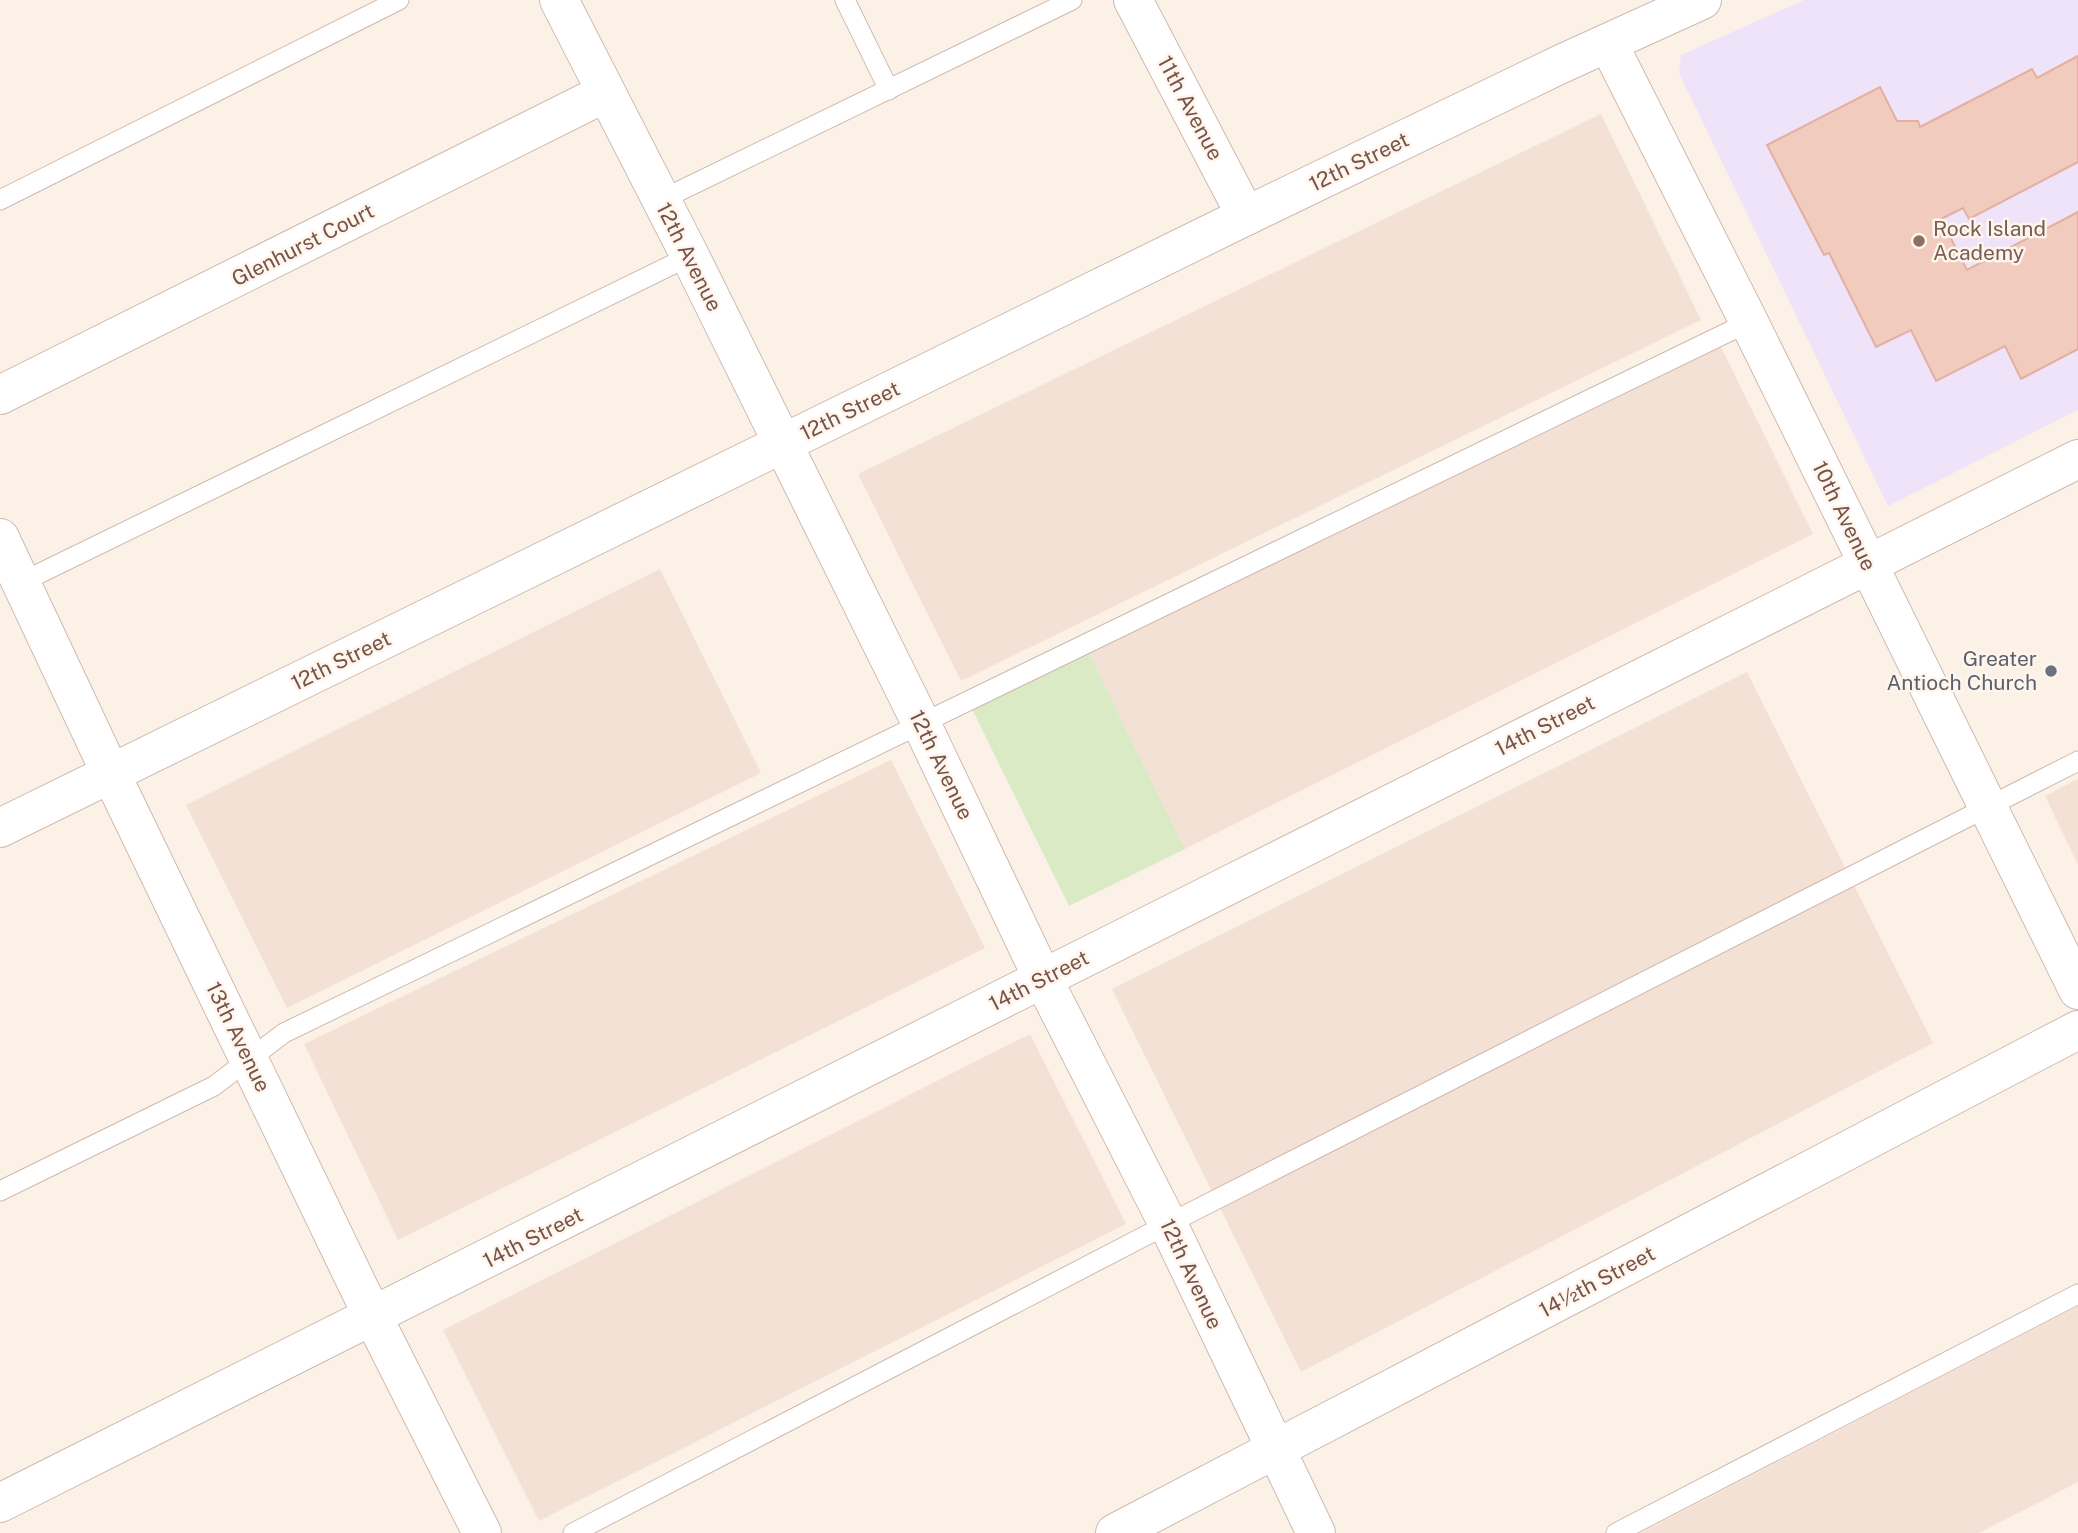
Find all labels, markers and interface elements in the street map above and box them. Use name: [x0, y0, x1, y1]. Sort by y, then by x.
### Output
street label: 11th Avenue: [1153, 51, 1228, 164]
street label: 12th Street: [1305, 127, 1413, 196]
street label: Glenhurst Court: [228, 198, 378, 291]
street label: 12th Avenue: [651, 198, 727, 315]
place label: Rock Island Academy: [1933, 216, 2046, 265]
marker: Rock Island Academy: [1911, 233, 1927, 249]
street label: 12th Street: [796, 376, 904, 445]
street label: 10th Avenue: [1807, 457, 1882, 575]
street label: 12th Street: [287, 626, 395, 695]
place label: Greater Antioch Church: [1886, 646, 2037, 695]
marker: Greater Antioch Church: [2043, 663, 2059, 679]
street label: 14th Street: [1491, 690, 1599, 761]
street label: 12th Avenue: [904, 706, 979, 824]
street label: 14th Street: [985, 945, 1093, 1016]
street label: 13th Avenue: [201, 978, 276, 1096]
street label: 14th Street: [479, 1202, 587, 1273]
street label: 12th Avenue: [1155, 1215, 1228, 1333]
street label: 14½th Street: [1535, 1241, 1659, 1323]

